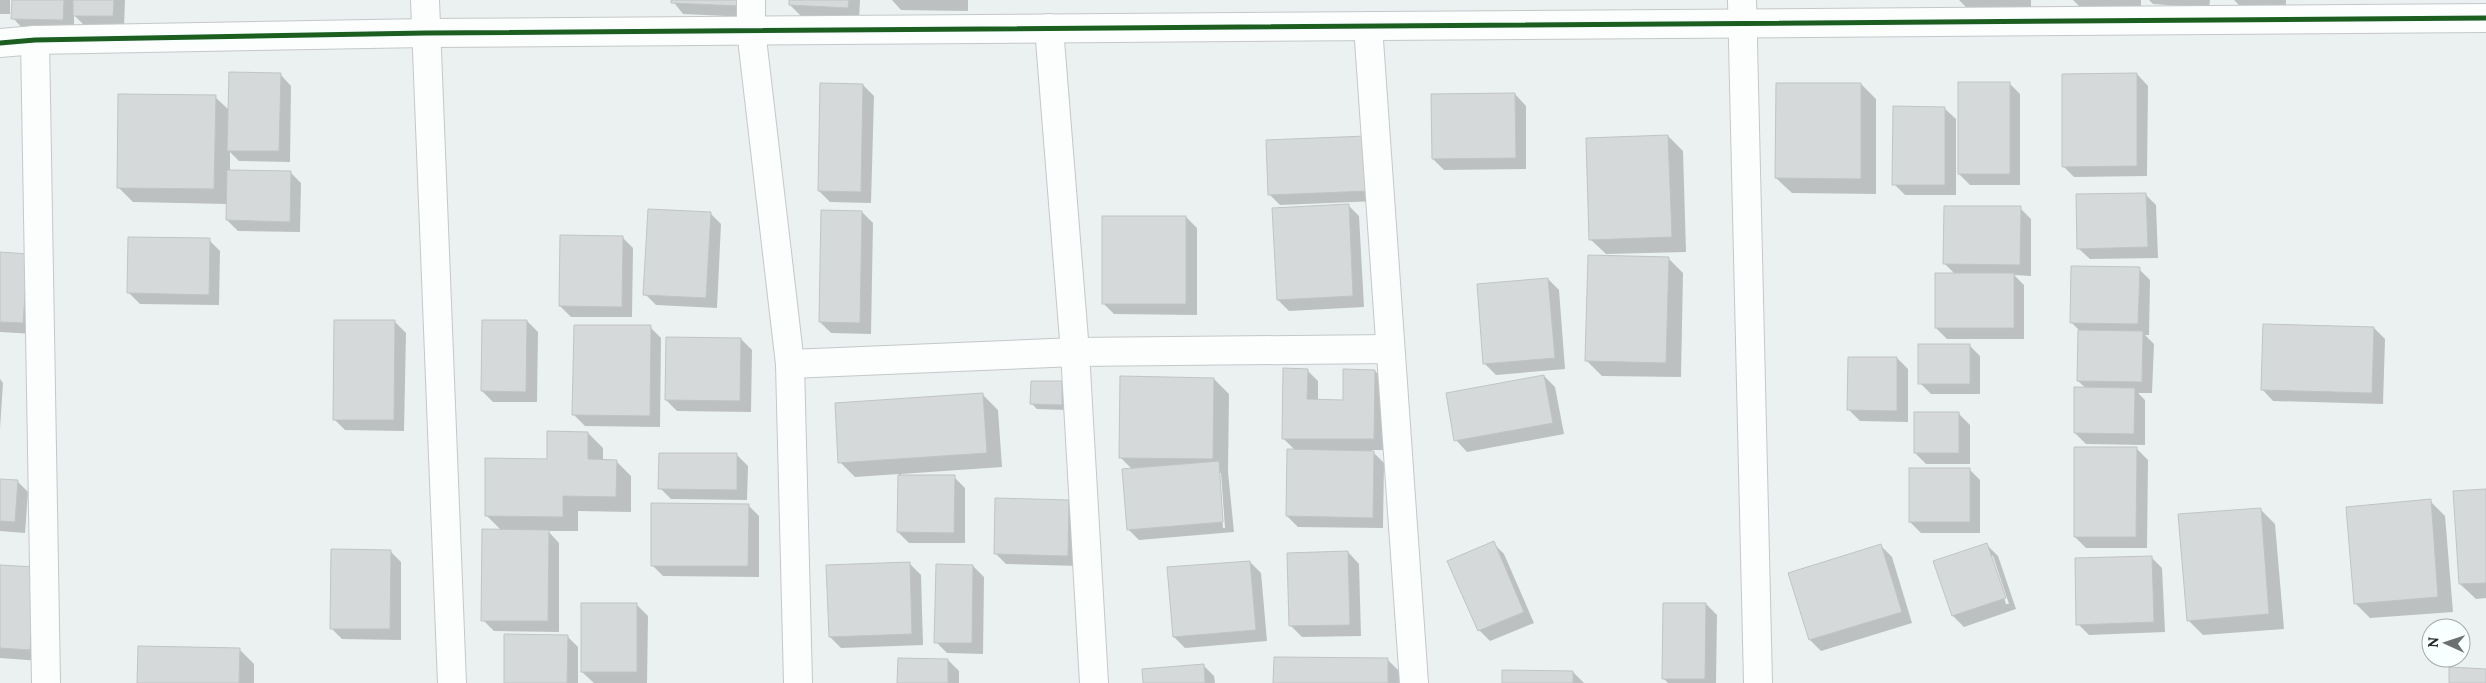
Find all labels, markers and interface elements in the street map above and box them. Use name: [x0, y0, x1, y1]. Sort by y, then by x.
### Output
north arrow: [2421, 618, 2471, 668]
text: N: [2424, 636, 2442, 648]

